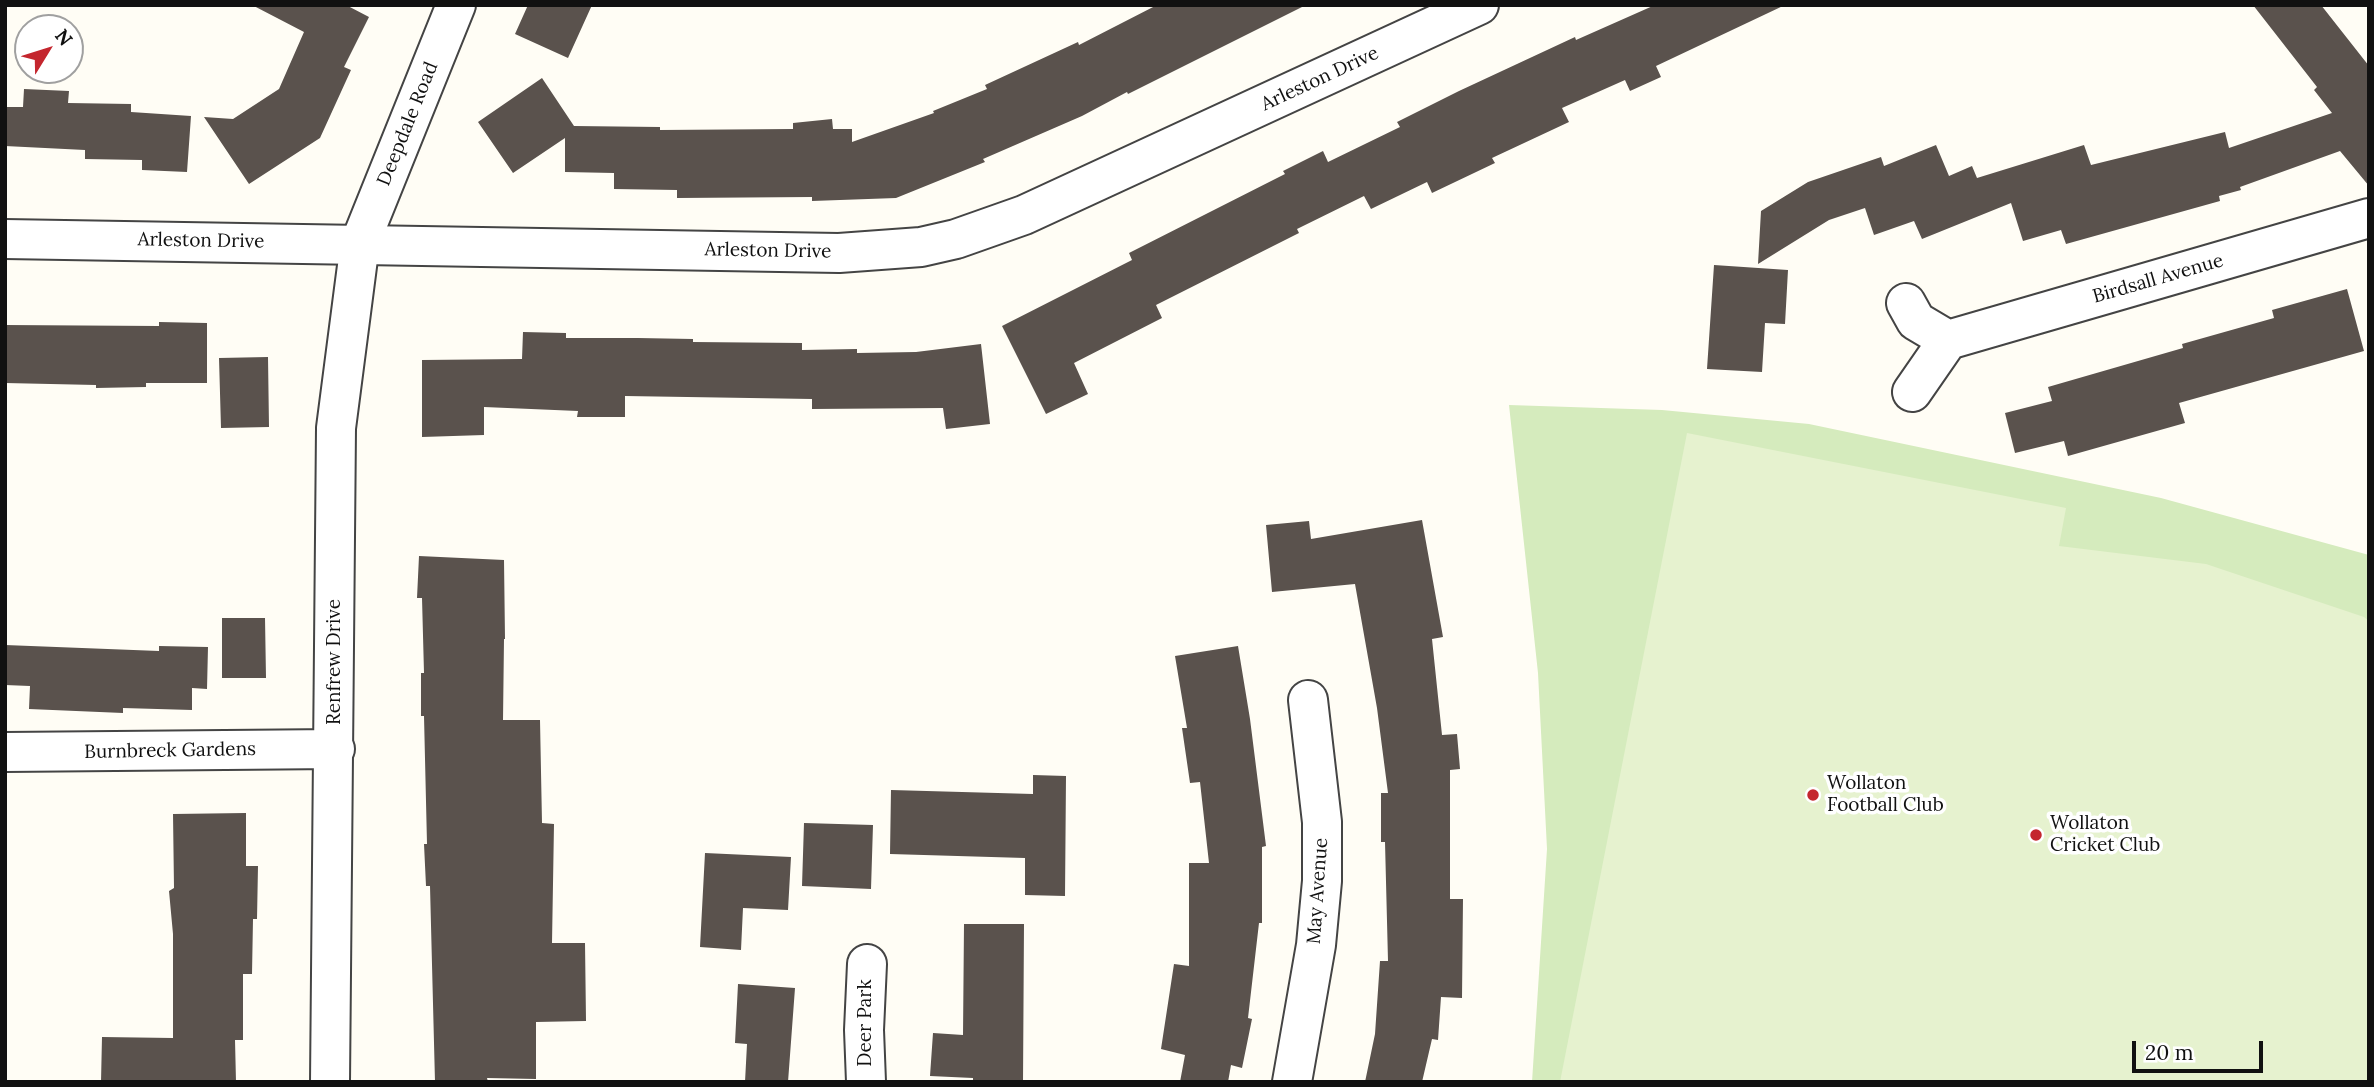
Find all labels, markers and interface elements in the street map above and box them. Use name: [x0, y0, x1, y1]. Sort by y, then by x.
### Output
north arrow: [14, 14, 84, 84]
text: N: [50, 24, 78, 50]
street label: Arleston Drive: [1258, 42, 1382, 116]
street label: Deepdale Road: [373, 59, 443, 189]
street label: Arleston Drive: [137, 228, 265, 254]
street label: Arleston Drive: [704, 238, 832, 264]
street label: Birdsall Avenue: [2090, 249, 2226, 309]
street label: Renfrew Drive: [324, 599, 346, 725]
street label: Burnbreck Gardens: [84, 738, 256, 764]
place label: Wollaton Football Club: [1827, 773, 1944, 817]
marker: Wollaton Football Club: [1805, 787, 1821, 803]
place label: Wollaton Cricket Club: [2050, 813, 2160, 857]
marker: Wollaton Cricket Club: [2028, 827, 2044, 843]
street label: May Avenue: [1303, 837, 1333, 945]
street label: Deer Park: [855, 979, 877, 1067]
scale bar: [2136, 1028, 2267, 1072]
text: 20 m: [2145, 1039, 2194, 1066]

